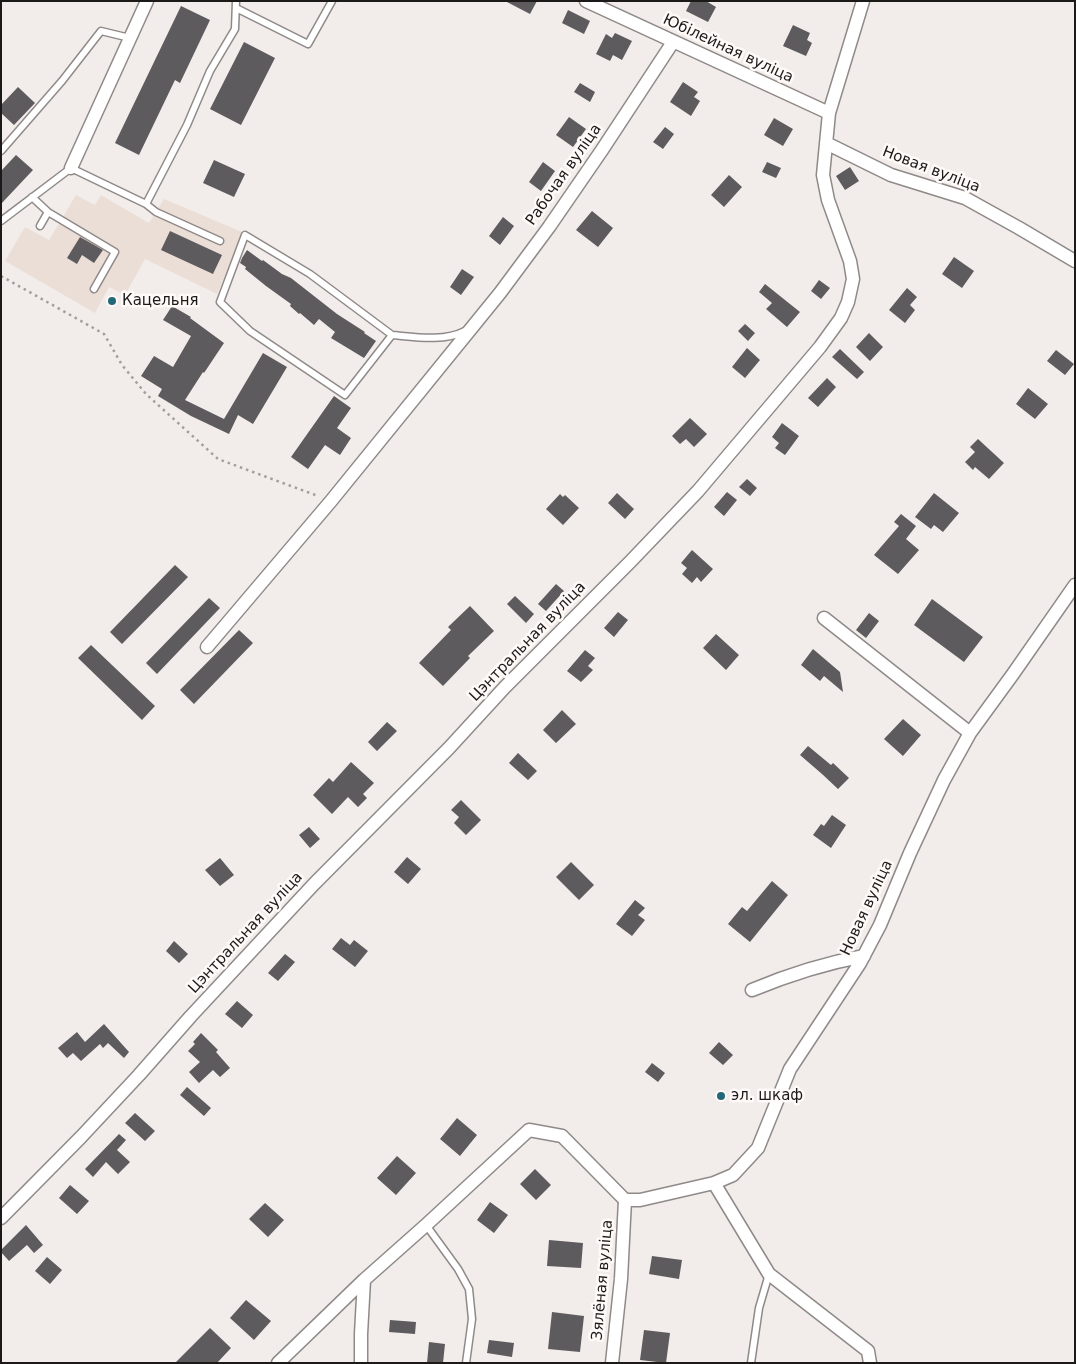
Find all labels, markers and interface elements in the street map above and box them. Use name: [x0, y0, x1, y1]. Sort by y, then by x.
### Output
street label: Юбілейная вуліца: [660, 11, 796, 87]
street label: Рабочая вуліца: [522, 121, 606, 229]
street label: Новая вуліца: [880, 143, 982, 197]
place label: Кацельня: [122, 292, 199, 310]
marker: Кацельня: [106, 295, 118, 307]
street label: Цэнтральная вуліца: [466, 578, 590, 706]
street label: Новая вуліца: [837, 857, 897, 959]
street label: Цэнтральная вуліца: [185, 869, 307, 997]
place label: эл. шкаф: [731, 1087, 803, 1105]
marker: эл. шкаф: [715, 1090, 727, 1102]
street label: Зялёная вуліца: [589, 1219, 617, 1341]

